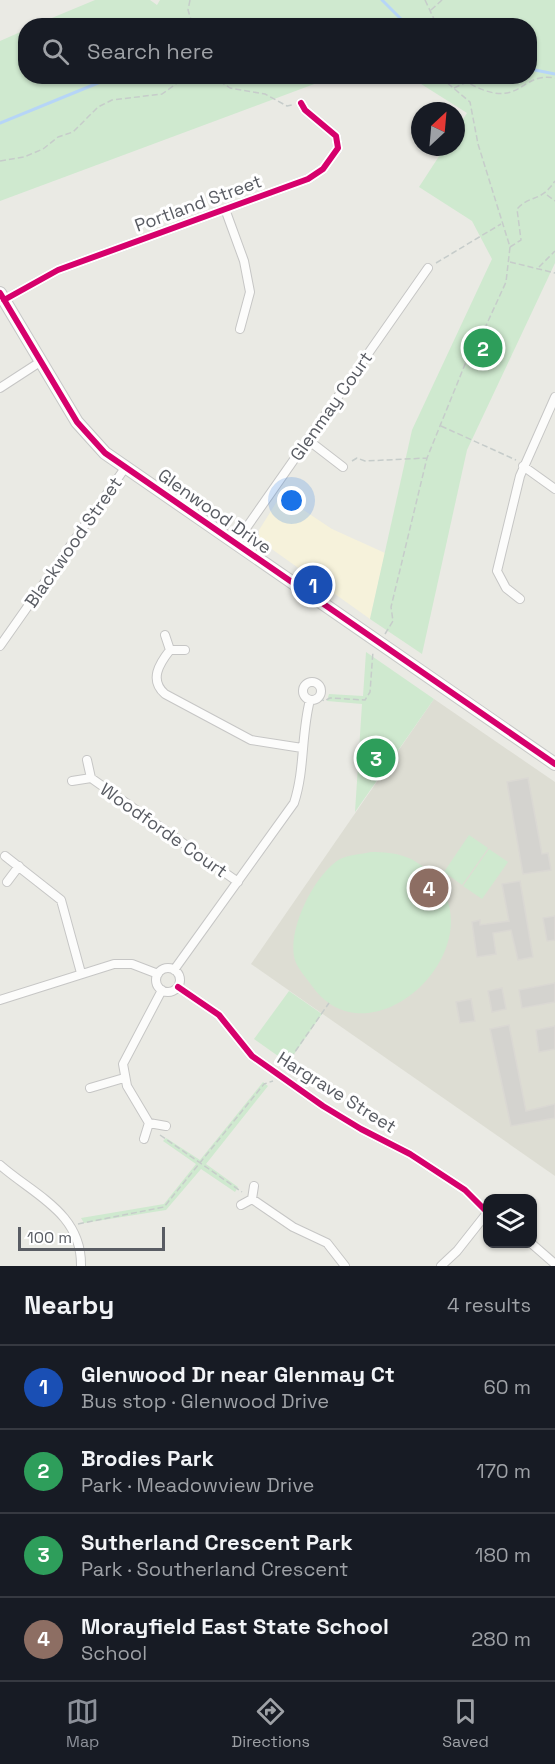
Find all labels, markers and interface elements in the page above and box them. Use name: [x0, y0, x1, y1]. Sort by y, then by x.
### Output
search box: [18, 18, 537, 84]
icon: search: [39, 35, 72, 68]
text: Search here: [87, 37, 214, 65]
north arrow: [411, 102, 465, 156]
street label: Portland Street: [131, 169, 265, 237]
pin: 2: [464, 326, 502, 370]
street label: Glenmay Court: [285, 347, 377, 465]
street label: Glenwood Drive: [154, 463, 276, 559]
street label: Blackwood Street: [19, 472, 127, 612]
your location: [277, 486, 306, 515]
pin: 1: [294, 562, 332, 608]
pin: 3: [356, 736, 395, 780]
street label: Woodforde Court: [96, 778, 232, 882]
pin: 4: [410, 866, 448, 910]
street label: Hargrave Street: [273, 1046, 401, 1138]
map controls: [483, 1194, 537, 1248]
button: layers: [483, 1194, 537, 1248]
scale bar: [18, 1224, 165, 1252]
text: 100 m: [27, 1227, 72, 1248]
text: Nearby: [24, 1288, 114, 1322]
text: 4 results: [447, 1292, 531, 1318]
text: Glenwood Dr near Glenmay Ct: [81, 1360, 395, 1388]
text: 1: [39, 1374, 48, 1400]
text: 60 m: [484, 1374, 531, 1400]
text: Bus stop · Glenwood Drive: [81, 1388, 329, 1414]
text: Brodies Park: [81, 1444, 214, 1472]
text: 2: [38, 1458, 49, 1484]
text: 170 m: [476, 1458, 531, 1484]
text: Park · Meadowview Drive: [81, 1472, 314, 1498]
text: Sutherland Crescent Park: [81, 1528, 353, 1556]
text: 3: [37, 1542, 50, 1568]
text: 180 m: [475, 1542, 531, 1568]
text: Park · Southerland Crescent: [81, 1556, 348, 1582]
text: Morayfield East State School: [81, 1612, 389, 1640]
text: 4: [37, 1626, 50, 1652]
text: 280 m: [471, 1626, 531, 1652]
text: School: [81, 1640, 147, 1666]
tab: Map: [66, 1695, 99, 1752]
tab: Directions: [232, 1695, 310, 1752]
tab: Saved: [442, 1695, 489, 1752]

